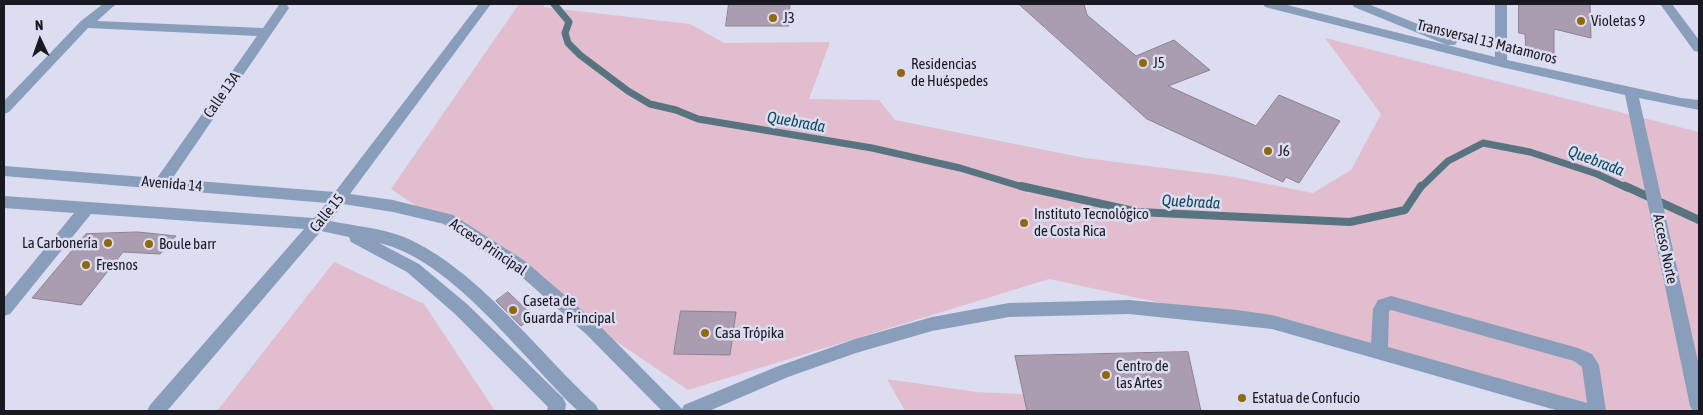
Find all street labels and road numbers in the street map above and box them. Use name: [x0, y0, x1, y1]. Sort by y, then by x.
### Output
street label: Transversal 13 Matamoros: [1415, 16, 1559, 68]
street label: Calle 13A: [200, 69, 244, 121]
street label: Avenida 14: [141, 172, 203, 196]
street label: Calle 15: [306, 190, 348, 236]
street label: Acceso Norte: [1649, 212, 1681, 286]
street label: Acceso Principal: [446, 215, 530, 279]

